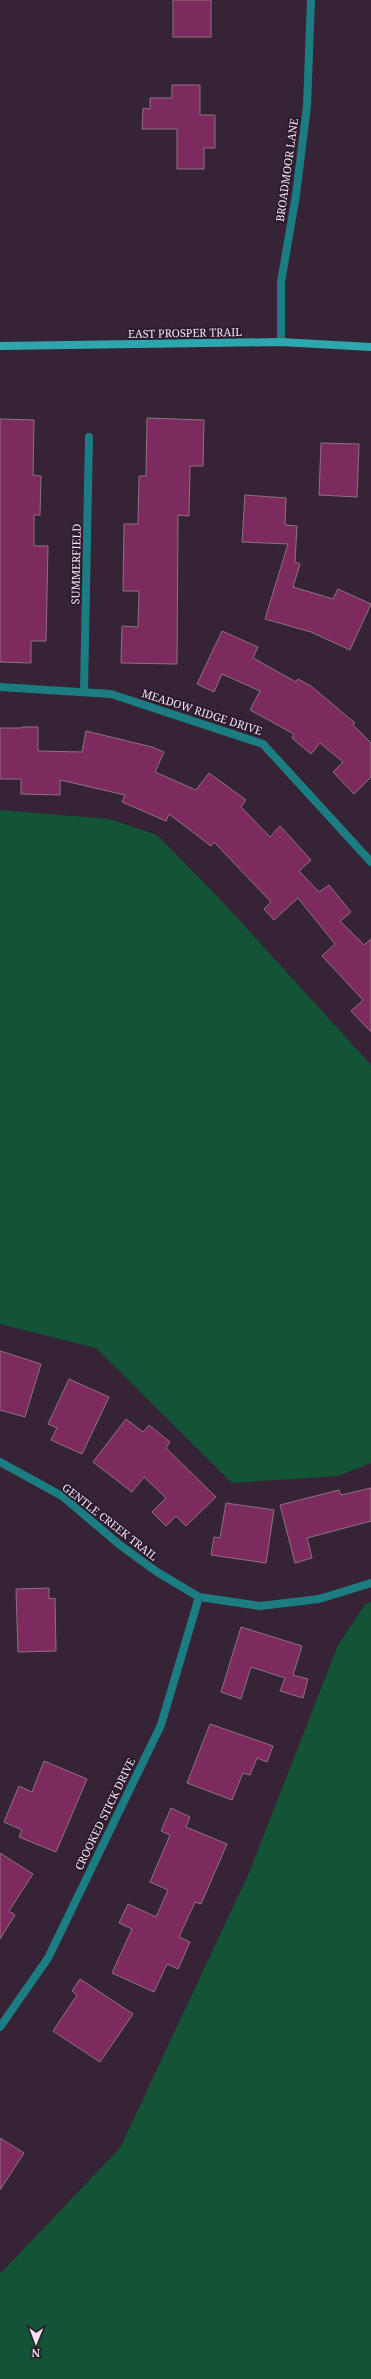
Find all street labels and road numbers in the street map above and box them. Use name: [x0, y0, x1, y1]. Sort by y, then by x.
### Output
street label: BROADMOOR LANE: [272, 117, 301, 223]
street label: EAST PROSPER TRAIL: [128, 324, 242, 341]
street label: SUMMERFIELD: [67, 523, 84, 605]
street label: MEADOW RIDGE DRIVE: [140, 685, 264, 738]
street label: GENTLE CREEK TRAIL: [59, 1480, 161, 1564]
street label: CROOKED STICK DRIVE: [71, 1755, 138, 1872]

